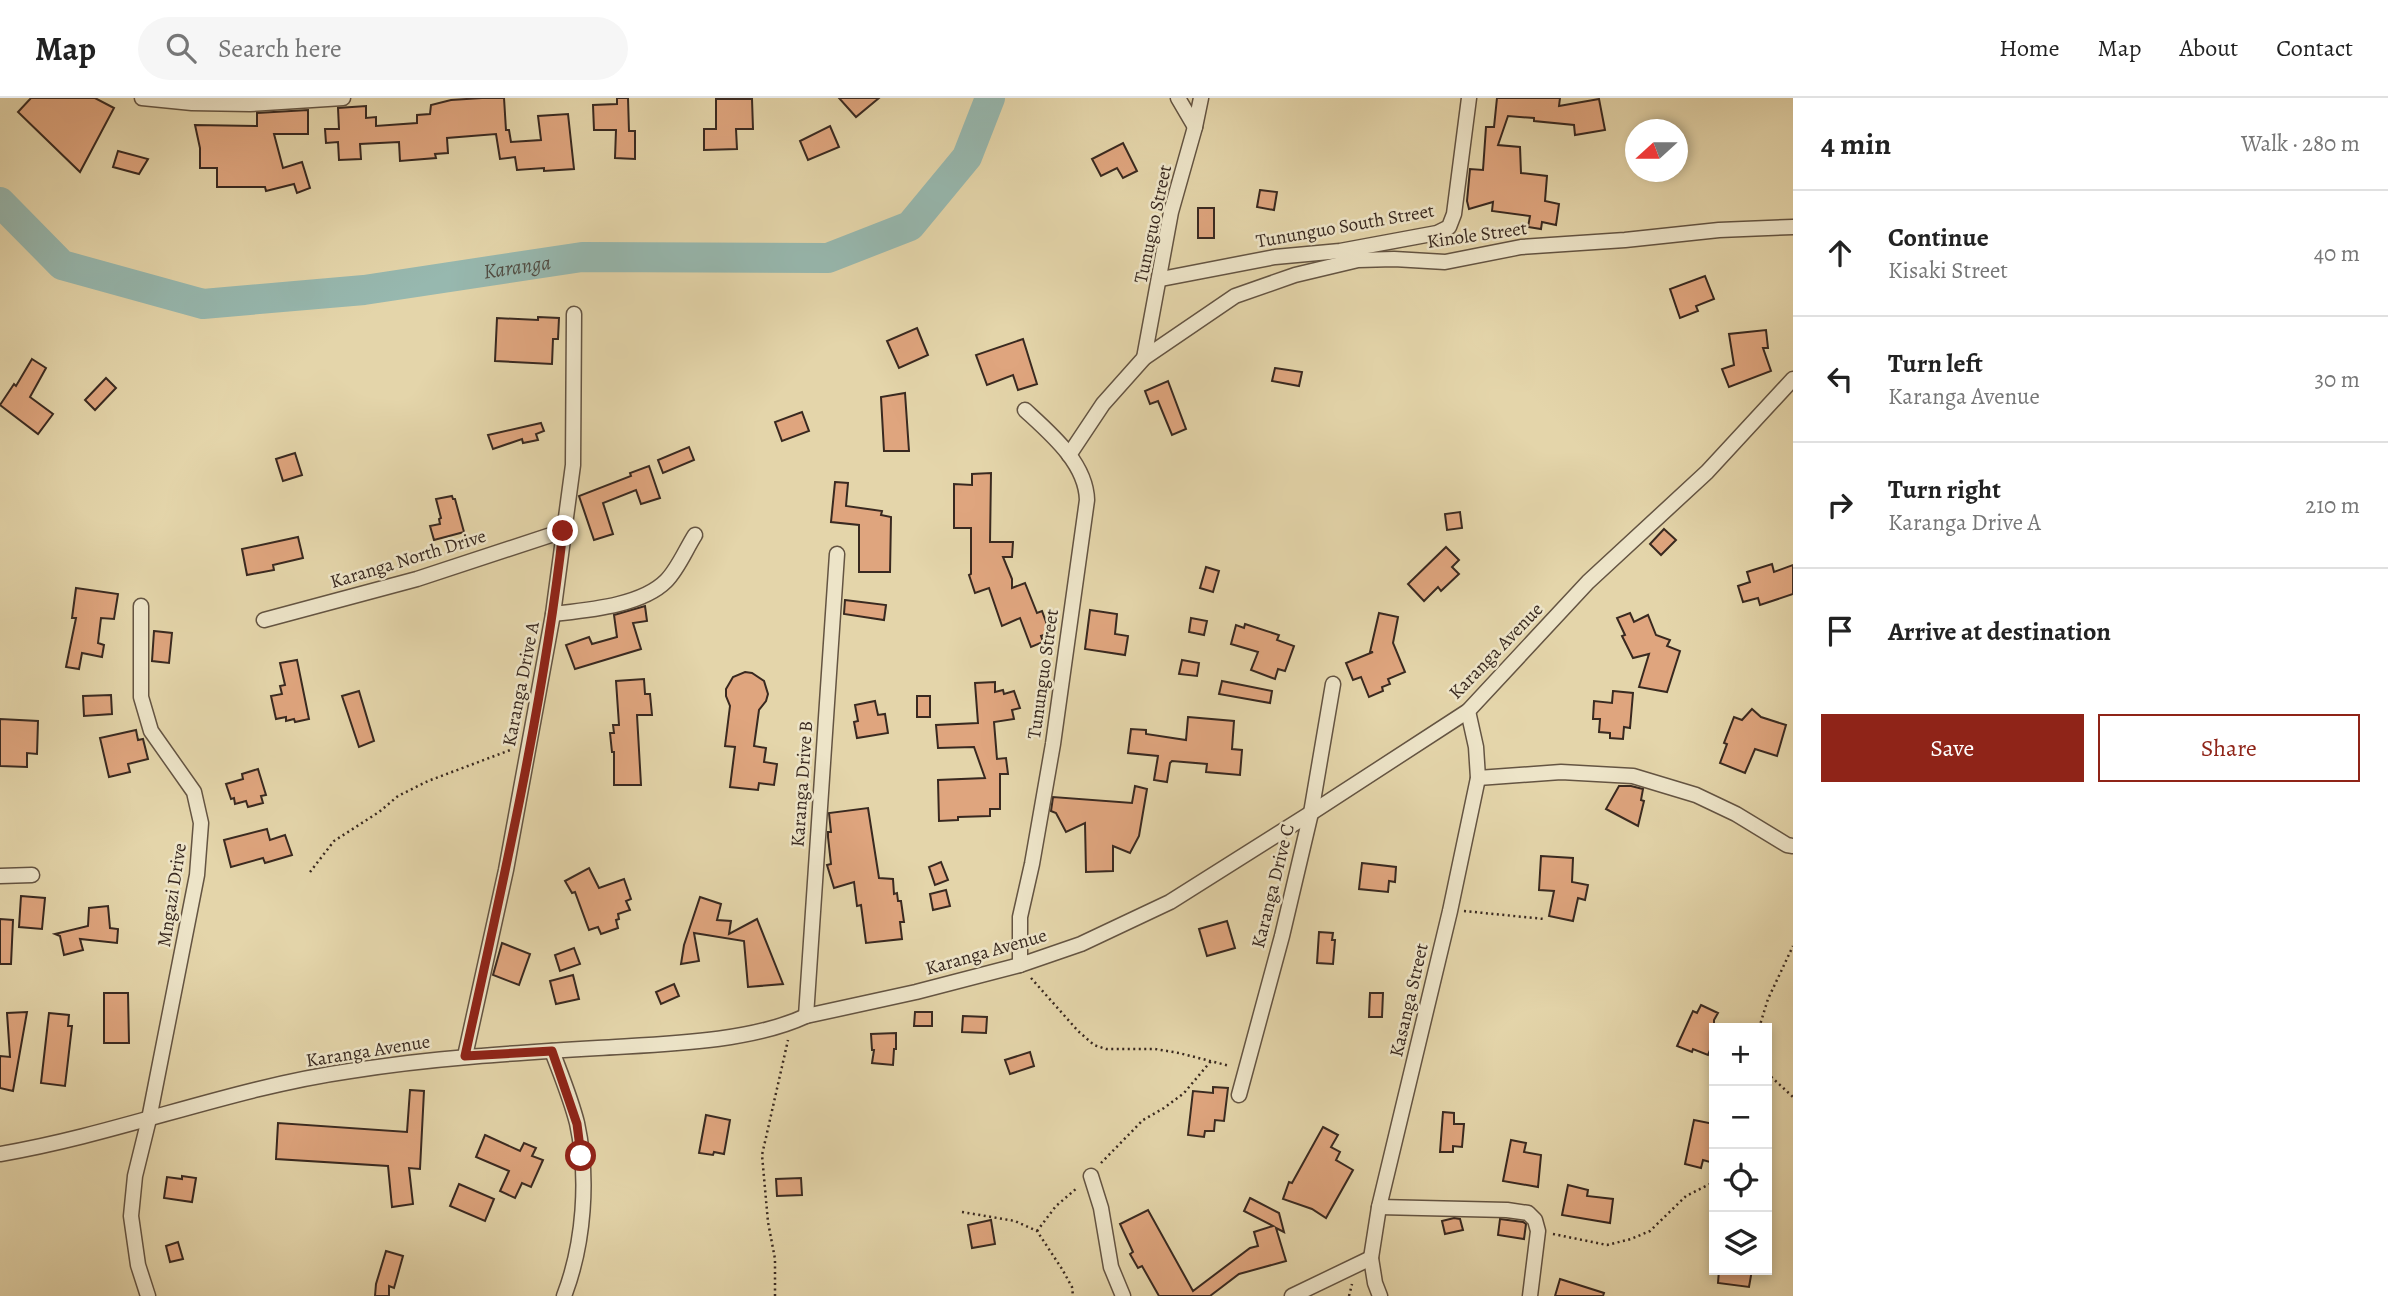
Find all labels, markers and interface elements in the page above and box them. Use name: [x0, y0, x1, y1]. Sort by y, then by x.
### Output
search box: [138, 17, 628, 80]
text: Map: [35, 26, 96, 71]
icon: search: [162, 29, 200, 67]
text: Search here: [218, 31, 342, 66]
text: Home: [1999, 32, 2060, 64]
text: Map: [2098, 32, 2142, 64]
text: About: [2180, 32, 2238, 64]
text: Contact: [2276, 32, 2353, 64]
north arrow: [1625, 119, 1688, 182]
text: 4 min: [1821, 124, 1891, 164]
text: Walk · 280 m: [2241, 128, 2360, 159]
street label: Tunuguo Street: [1128, 162, 1178, 286]
street label: Tununguo South Street: [1254, 198, 1436, 254]
street label: Kinole Street: [1425, 215, 1529, 255]
text: Continue: [1888, 220, 1989, 255]
icon: ahead: [1821, 234, 1859, 272]
text: 40 m: [2314, 238, 2360, 269]
water label: Karanga: [481, 248, 553, 286]
text: Kisaki Street: [1888, 255, 2008, 286]
text: Turn left: [1888, 346, 1983, 381]
icon: left: [1821, 360, 1859, 398]
text: 30 m: [2314, 364, 2360, 395]
text: Karanga Avenue: [1888, 381, 2040, 412]
text: Turn right: [1888, 472, 2001, 507]
icon: right: [1821, 486, 1859, 524]
text: 210 m: [2305, 490, 2360, 521]
text: Karanga Drive A: [1888, 507, 2041, 538]
route end: [547, 515, 578, 546]
street label: Karanga North Drive: [327, 523, 489, 595]
street label: Karanga Avenue: [1443, 597, 1549, 705]
street label: Tununguo Street: [1021, 607, 1065, 741]
icon: arrive: [1821, 612, 1859, 650]
text: Arrive at destination: [1888, 614, 2111, 649]
street label: Karanga Drive A: [496, 619, 546, 748]
button: Save: [1821, 714, 2084, 782]
button: Share: [2098, 714, 2360, 782]
street label: Karanga Drive B: [785, 720, 819, 848]
street label: Karanga Drive C: [1245, 821, 1301, 951]
street label: Mngazi Drive: [151, 841, 193, 949]
street label: Karanga Avenue: [922, 922, 1050, 982]
street label: Kasanga Street: [1383, 941, 1435, 1059]
map controls: [1709, 1023, 1772, 1275]
button: +: [1709, 1023, 1772, 1086]
street label: Karanga Avenue: [304, 1028, 432, 1074]
button: −: [1709, 1086, 1772, 1149]
route start: [565, 1140, 596, 1171]
button: locate: [1709, 1149, 1772, 1212]
button: layers: [1709, 1212, 1772, 1275]

